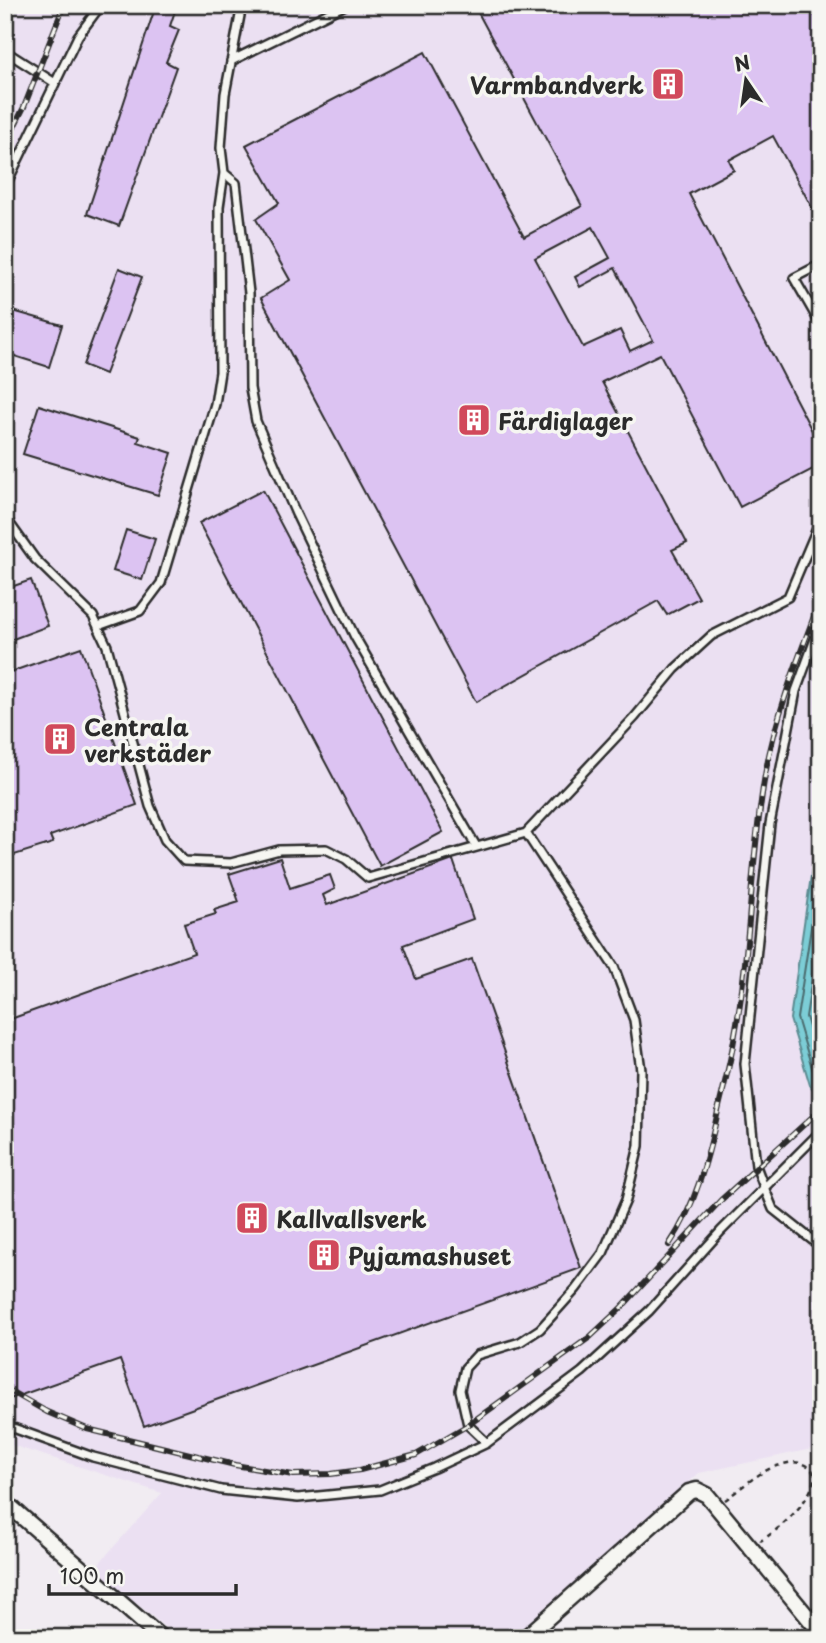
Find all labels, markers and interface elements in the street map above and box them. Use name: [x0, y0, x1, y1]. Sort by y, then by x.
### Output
north arrow: [710, 46, 780, 116]
text: N: [731, 47, 752, 78]
building icon: Varmbandverk: [649, 65, 687, 103]
place label: Varmbandverk: [470, 67, 645, 102]
building icon: Färdiglager: [455, 401, 493, 439]
place label: Färdiglager: [498, 403, 633, 438]
place label: Centrala verkstäder: [84, 709, 211, 770]
building icon: Centrala verkstäder: [41, 720, 79, 758]
building icon: Kallvallsverk: [233, 1199, 271, 1237]
place label: Kallvallsverk: [276, 1201, 427, 1236]
building icon: Pyjamashuset: [305, 1236, 343, 1274]
place label: Pyjamashuset: [348, 1238, 512, 1273]
scale bar: [49, 1552, 236, 1596]
text: 100 m: [60, 1559, 124, 1591]

